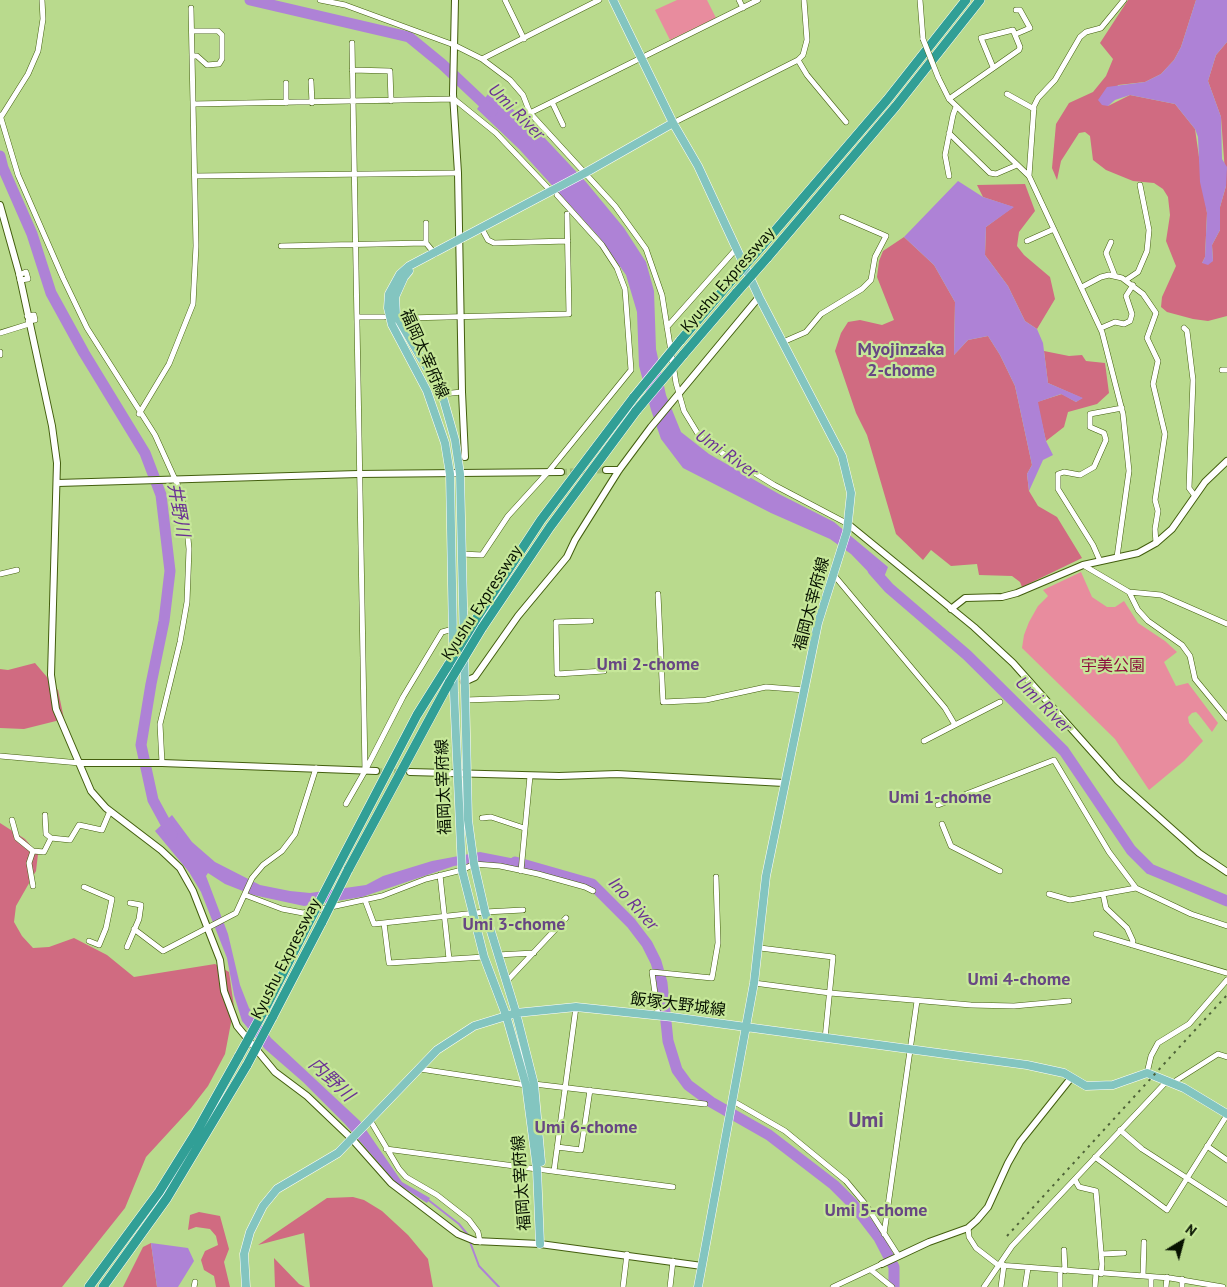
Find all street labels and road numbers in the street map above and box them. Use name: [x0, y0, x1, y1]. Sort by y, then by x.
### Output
street label: Kyushu Expressway: [677, 224, 779, 336]
street label: 福岡太宰府線: [396, 306, 452, 402]
street label: Kyushu Expressway: [438, 542, 526, 664]
street label: 福岡太宰府線: [790, 555, 834, 653]
street label: 福岡太宰府線: [433, 739, 455, 835]
street label: Kyushu Expressway: [247, 895, 325, 1023]
street label: 飯塚大野城線: [629, 990, 727, 1020]
street label: 福岡太宰府線: [509, 1134, 535, 1232]

